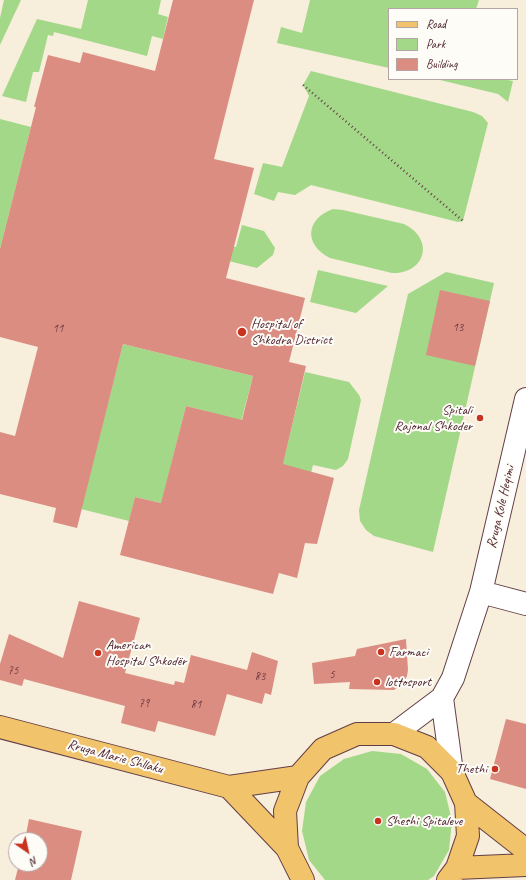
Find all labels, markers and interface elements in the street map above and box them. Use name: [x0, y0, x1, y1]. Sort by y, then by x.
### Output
legend: [388, 8, 518, 80]
text: Road: [426, 16, 446, 32]
text: Park: [426, 36, 445, 52]
text: Building: [426, 56, 458, 72]
place label: Hospital of Shkodra District: [251, 316, 332, 348]
house number: 13: [453, 321, 463, 335]
house number: 11: [53, 322, 63, 336]
marker: Hospital of Shkodra District: [236, 326, 248, 338]
place label: Spitali Rajonal Shkoder: [394, 402, 472, 434]
marker: Spitali Rajonal Shkoder: [475, 413, 485, 423]
street label: Rruga Kole Heqimi: [483, 464, 519, 550]
place label: American Hospital Shkodër: [106, 637, 186, 670]
place label: Farmaci: [389, 644, 428, 660]
marker: Farmaci: [376, 647, 386, 657]
marker: American Hospital Shkodër: [93, 648, 103, 658]
house number: 75: [8, 664, 18, 678]
house number: 5: [329, 668, 335, 682]
house number: 83: [255, 670, 265, 684]
place label: lottosport: [385, 674, 431, 690]
marker: lottosport: [372, 677, 382, 687]
house number: 79: [139, 697, 149, 711]
house number: 81: [191, 698, 201, 712]
street label: Rruga Marie Shllaku: [65, 736, 165, 778]
place label: Thethi: [456, 761, 487, 777]
marker: Thethi: [490, 764, 500, 774]
place label: Sheshi Spitaleve: [386, 813, 462, 829]
marker: Sheshi Spitaleve: [373, 816, 383, 826]
north arrow: [8, 832, 48, 872]
text: N: [27, 853, 41, 869]

